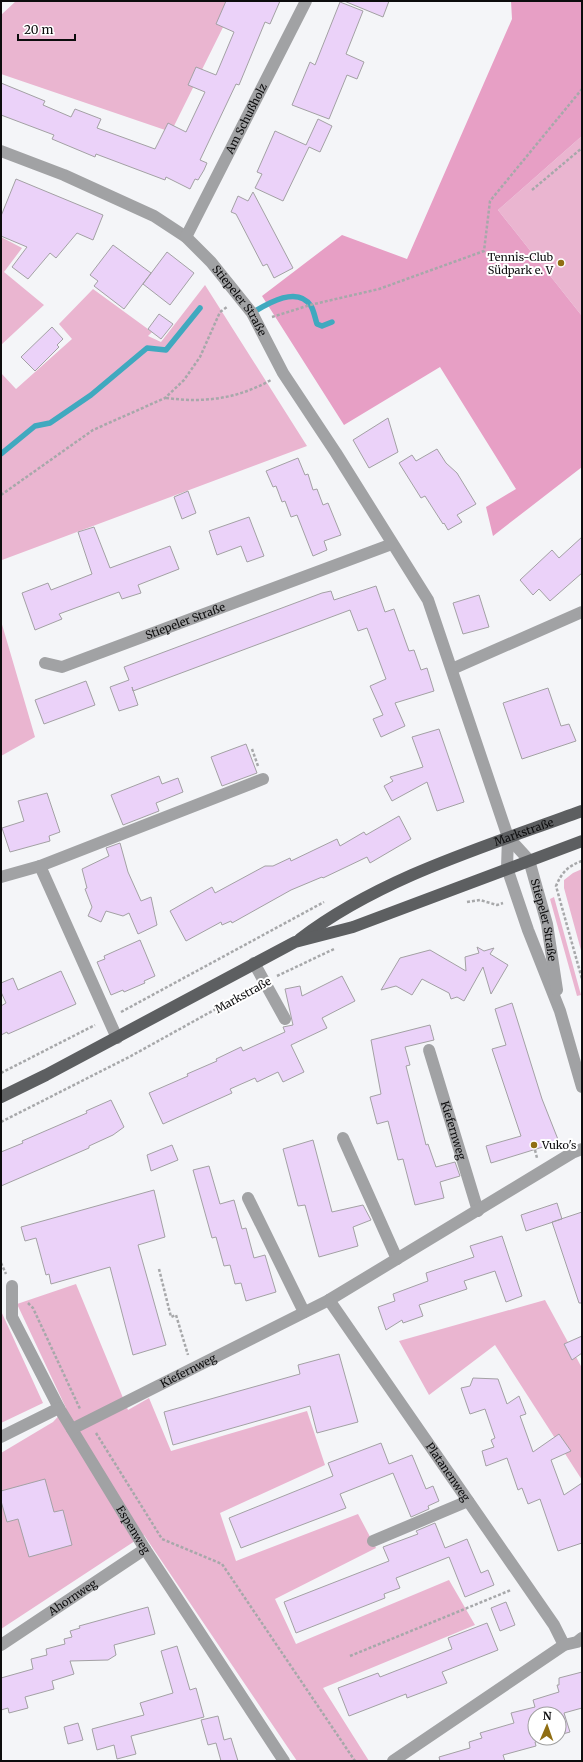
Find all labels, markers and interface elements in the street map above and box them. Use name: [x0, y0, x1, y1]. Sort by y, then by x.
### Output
scale bar: [18, 16, 75, 42]
text: 20 m: [24, 22, 53, 37]
street label: Am Schußholz: [222, 81, 270, 157]
place label: Tennis-Club Südpark e. V: [487, 250, 554, 277]
marker: Tennis-Club Südpark e. V: [556, 258, 566, 268]
street label: Stiepeler Straße: [209, 262, 270, 338]
street label: Stiepeler Straße: [143, 600, 227, 642]
street label: Markstraße: [492, 815, 556, 849]
street label: Stiepeler Straße: [528, 877, 560, 962]
street label: Markstraße: [212, 974, 274, 1016]
street label: Kiefernweg: [438, 1099, 469, 1162]
place label: Vuko's: [541, 1138, 576, 1152]
marker: Vuko's: [529, 1140, 539, 1150]
street label: Kiefernweg: [158, 1351, 219, 1391]
street label: Platanenweg: [423, 1440, 473, 1504]
street label: Espenweg: [113, 1503, 153, 1557]
street label: Ahornweg: [45, 1576, 100, 1619]
north arrow: [527, 1706, 567, 1746]
text: N: [543, 1709, 552, 1723]

